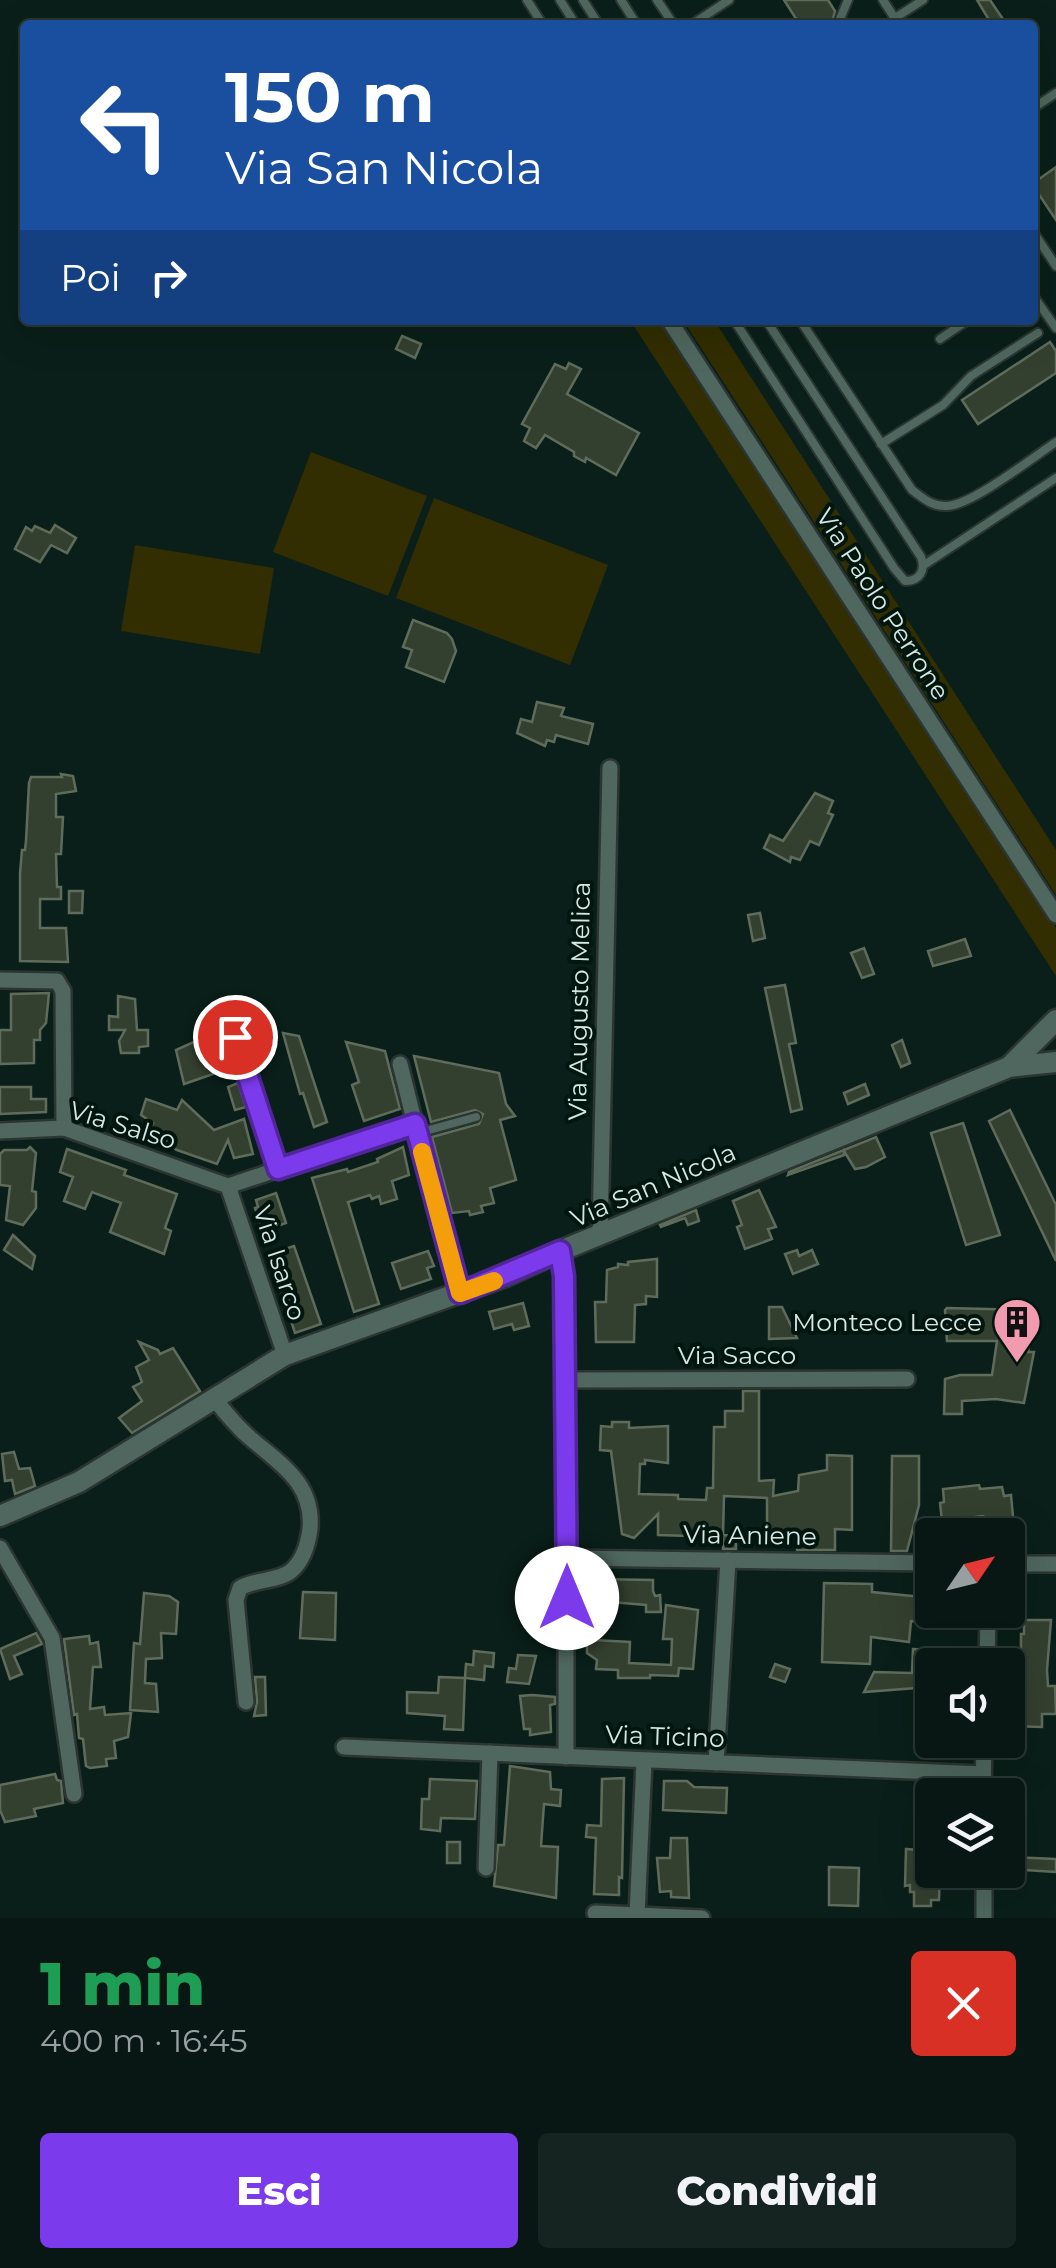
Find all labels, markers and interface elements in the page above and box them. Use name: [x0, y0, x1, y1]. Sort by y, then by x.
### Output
text: 150 m: [225, 54, 435, 140]
icon: left: [60, 60, 190, 190]
text: Via San Nicola: [225, 140, 543, 195]
icon: right: [141, 250, 196, 305]
text: Poi: [60, 254, 121, 301]
street label: Via Paolo Perrone: [810, 503, 956, 705]
street label: Via Augusto Melica: [562, 881, 596, 1121]
pin: [193, 995, 278, 1080]
icon: arrive: [208, 1010, 263, 1065]
street label: Via Salso: [66, 1095, 180, 1155]
street label: Via San Nicola: [566, 1137, 740, 1233]
street label: Via Isarco: [247, 1202, 313, 1324]
building icon: Monteco Lecce: [991, 1296, 1043, 1364]
place label: Monteco Lecce: [792, 1307, 982, 1337]
street label: Via Sacco: [678, 1340, 796, 1370]
north arrow: [915, 1518, 1025, 1628]
map controls: [915, 1518, 1025, 1888]
street label: Via Aniene: [683, 1519, 817, 1551]
position arrow: [515, 1546, 619, 1650]
button: sound: [915, 1648, 1025, 1758]
street label: Via Ticino: [605, 1719, 725, 1753]
button: layers: [915, 1778, 1025, 1888]
text: 1 min: [40, 1947, 205, 2020]
button: close: [911, 1951, 1016, 2056]
text: 400 m · 16:45: [40, 2021, 248, 2060]
button: Esci: [40, 2133, 518, 2248]
button: Condividi: [538, 2133, 1016, 2248]

